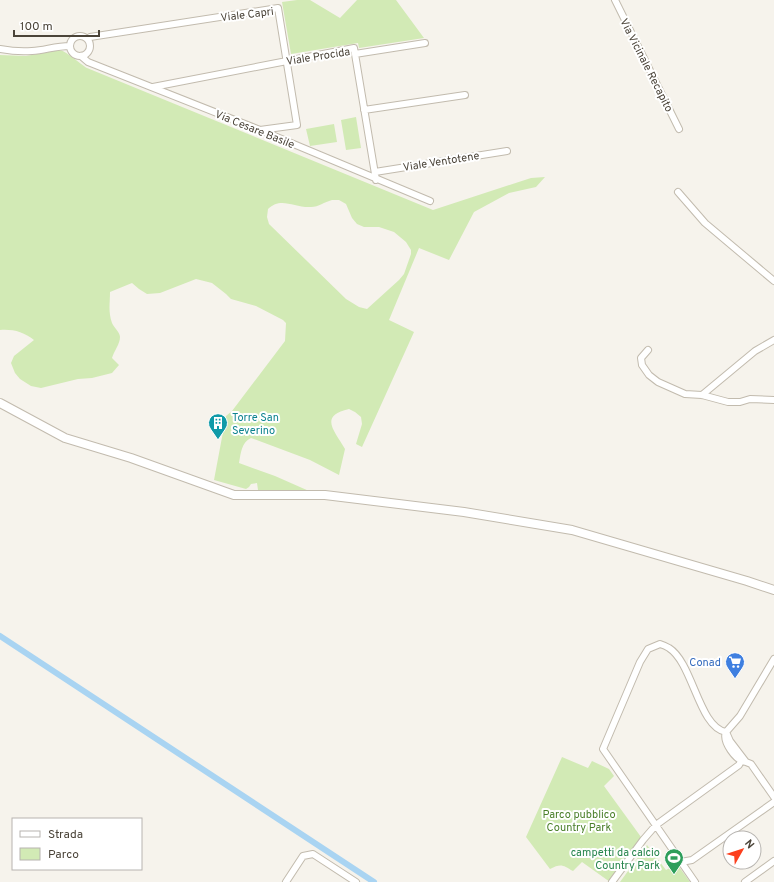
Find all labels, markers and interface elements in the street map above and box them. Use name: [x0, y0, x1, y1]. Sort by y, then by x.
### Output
street label: Viale Capri: [220, 5, 274, 25]
scale bar: [14, 12, 99, 38]
street label: Via Vicinale Recapito: [616, 16, 676, 115]
text: 100 m: [20, 19, 53, 35]
street label: Viale Procida: [285, 45, 351, 69]
street label: Via Cesare Basile: [213, 108, 297, 152]
street label: Viale Ventotene: [402, 149, 481, 175]
place label: Torre San Severino: [232, 411, 279, 438]
building icon: Torre San Severino: [207, 412, 229, 440]
supermarket icon: Conad: [724, 651, 746, 679]
place label: Conad: [689, 656, 721, 670]
park label: Parco pubblico Country Park: [542, 808, 616, 835]
legend: [12, 818, 142, 870]
text: Strada: [48, 827, 83, 843]
north arrow: [722, 830, 762, 870]
text: N: [741, 837, 757, 852]
place label: campetti da calcio Country Park: [571, 846, 660, 873]
text: Parco: [48, 847, 79, 863]
sports icon: campetti da calcio Country Park: [663, 847, 685, 875]

